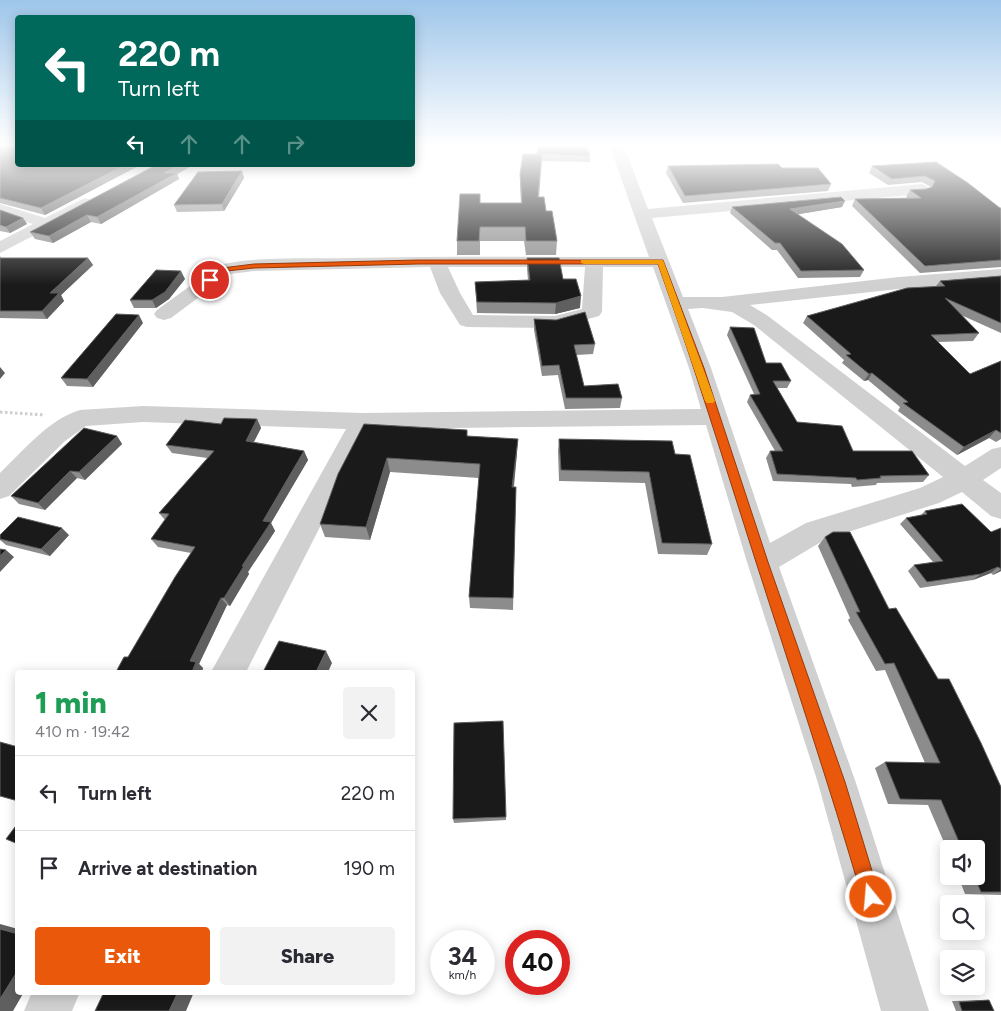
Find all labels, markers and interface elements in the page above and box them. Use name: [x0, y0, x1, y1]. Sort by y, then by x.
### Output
text: 220 m: [118, 33, 220, 75]
icon: left: [35, 35, 100, 100]
text: Turn left: [118, 75, 200, 102]
icon: left: [122, 130, 150, 158]
icon: ahead: [175, 130, 203, 158]
icon: ahead: [228, 130, 256, 158]
icon: right: [281, 130, 309, 158]
pin: [189, 259, 231, 301]
icon: arrive: [196, 266, 224, 294]
text: 1 min: [35, 684, 107, 721]
button: close: [343, 687, 395, 739]
text: 410 m · 19:42: [35, 722, 130, 741]
icon: left: [35, 779, 63, 807]
text: Turn left: [78, 782, 152, 805]
text: 220 m: [341, 782, 395, 805]
map controls: [940, 840, 985, 995]
button: sound: [940, 840, 985, 885]
icon: arrive: [35, 854, 63, 882]
text: Arrive at destination: [78, 857, 257, 880]
text: 190 m: [343, 857, 395, 880]
position arrow: [844, 870, 896, 922]
button: search: [940, 895, 985, 940]
button: Exit: [35, 927, 210, 985]
button: Share: [220, 927, 395, 985]
speed limit sign: 40: [505, 930, 570, 995]
text: 34: [448, 941, 477, 971]
button: layers: [940, 950, 985, 995]
text: km/h: [449, 968, 476, 982]

